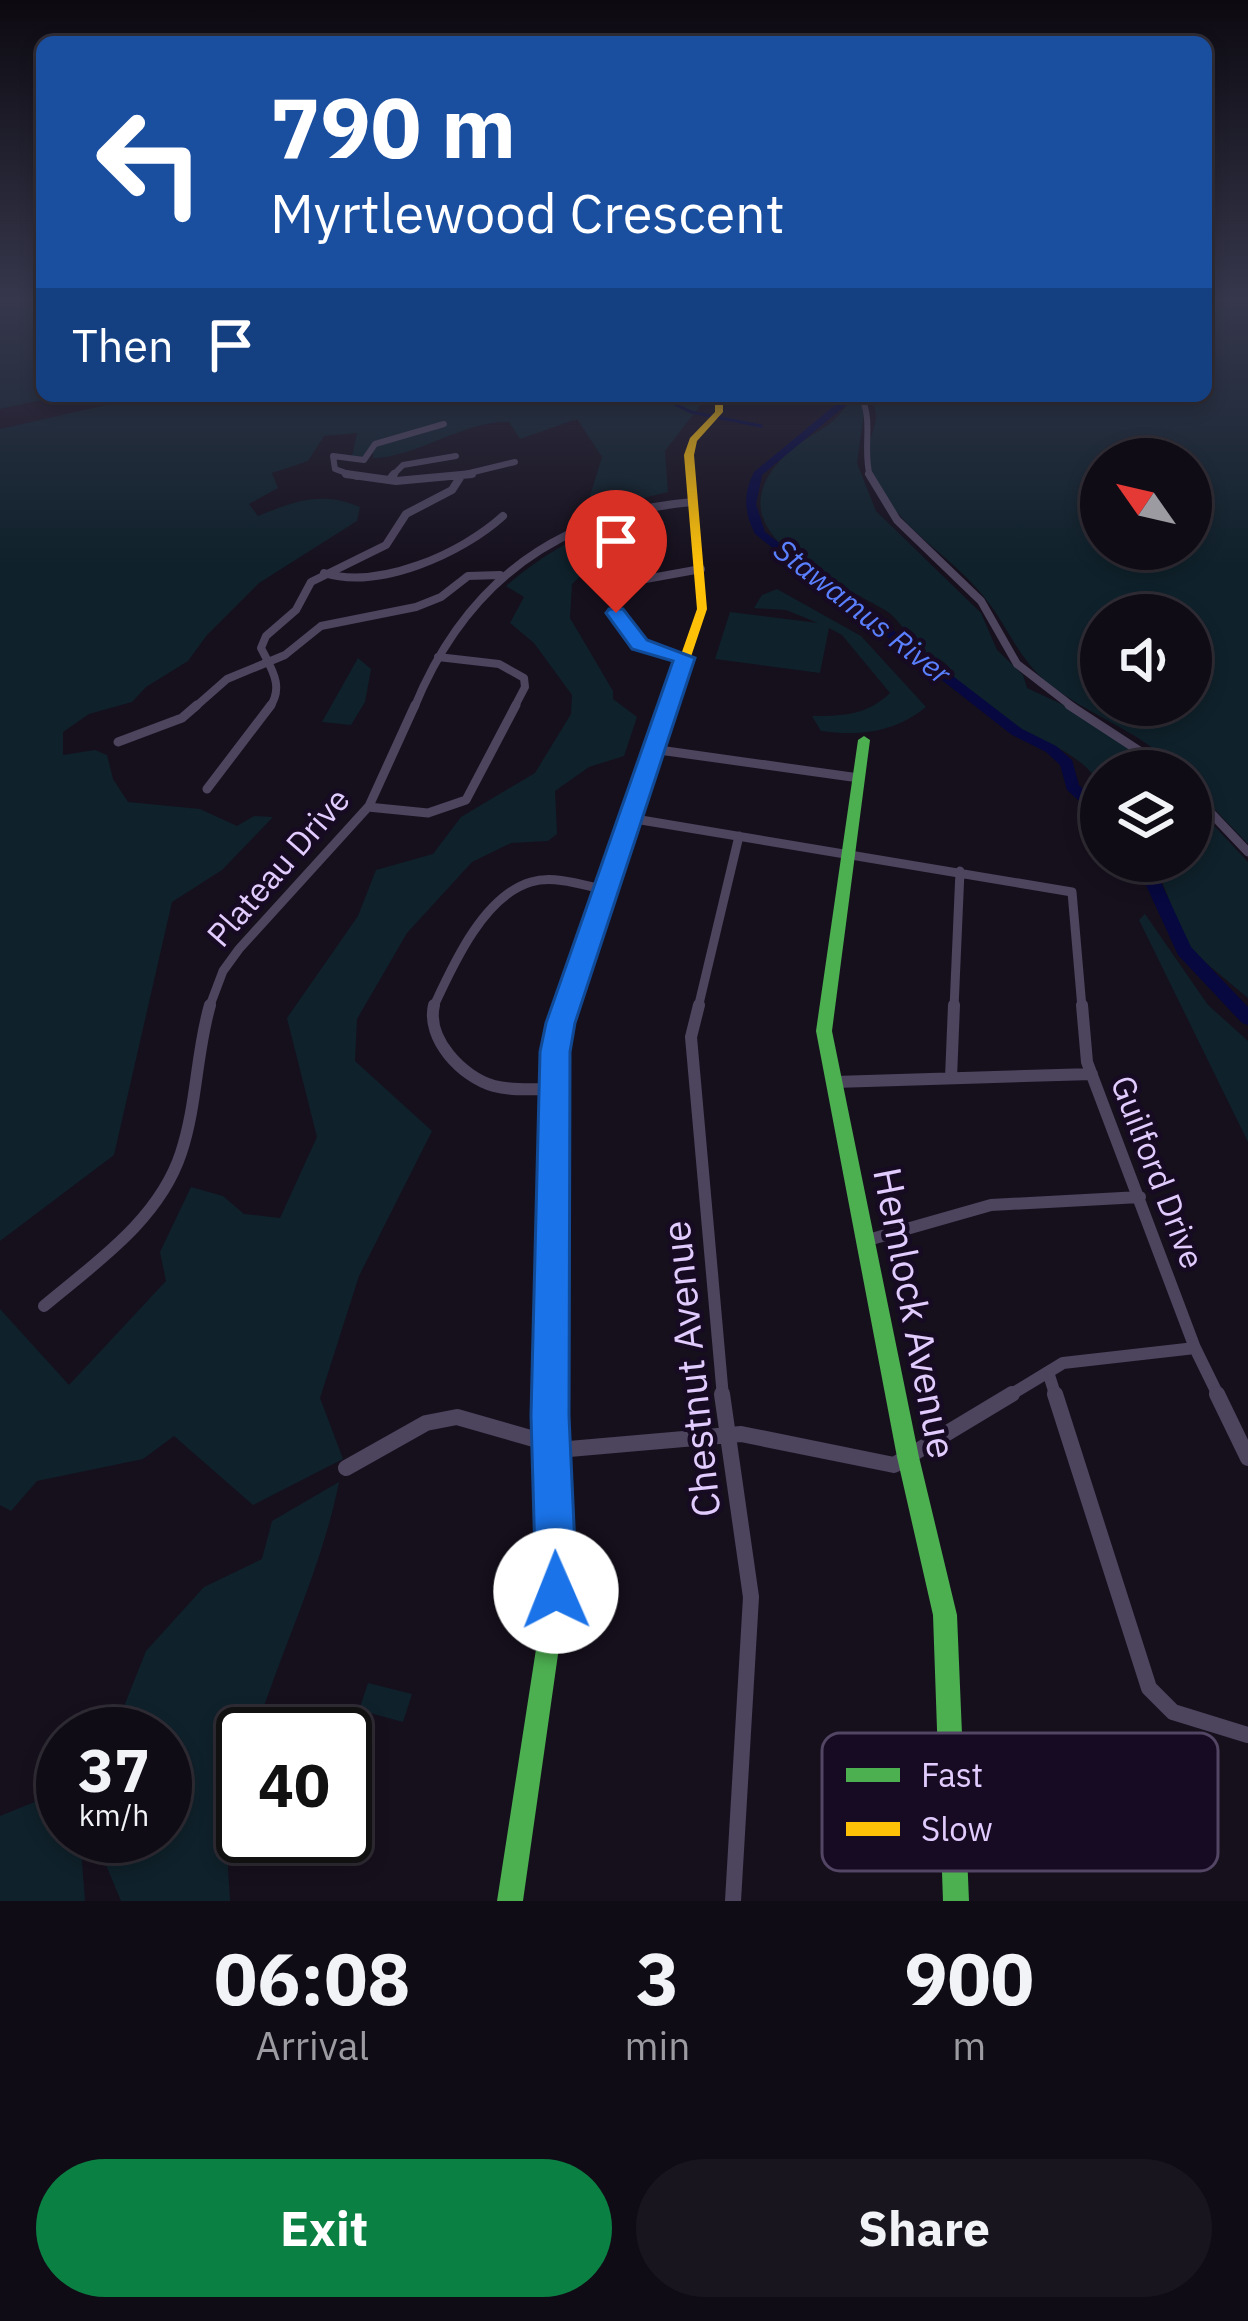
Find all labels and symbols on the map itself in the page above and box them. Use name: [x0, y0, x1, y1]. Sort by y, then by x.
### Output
north arrow: [1080, 438, 1212, 570]
pin: [565, 490, 667, 613]
water label: Stawamus River: [767, 530, 960, 693]
street label: Plateau Drive: [197, 778, 358, 955]
street label: Guilford Drive: [1102, 1069, 1215, 1274]
street label: Hemlock Avenue: [862, 1163, 969, 1463]
street label: Chestnut Avenue: [650, 1218, 731, 1520]
position arrow: [493, 1528, 619, 1654]
speed limit sign: 40: [216, 1707, 372, 1863]
legend: [822, 1733, 1218, 1871]
text: Fast: [921, 1753, 983, 1796]
text: Slow: [921, 1807, 993, 1850]

